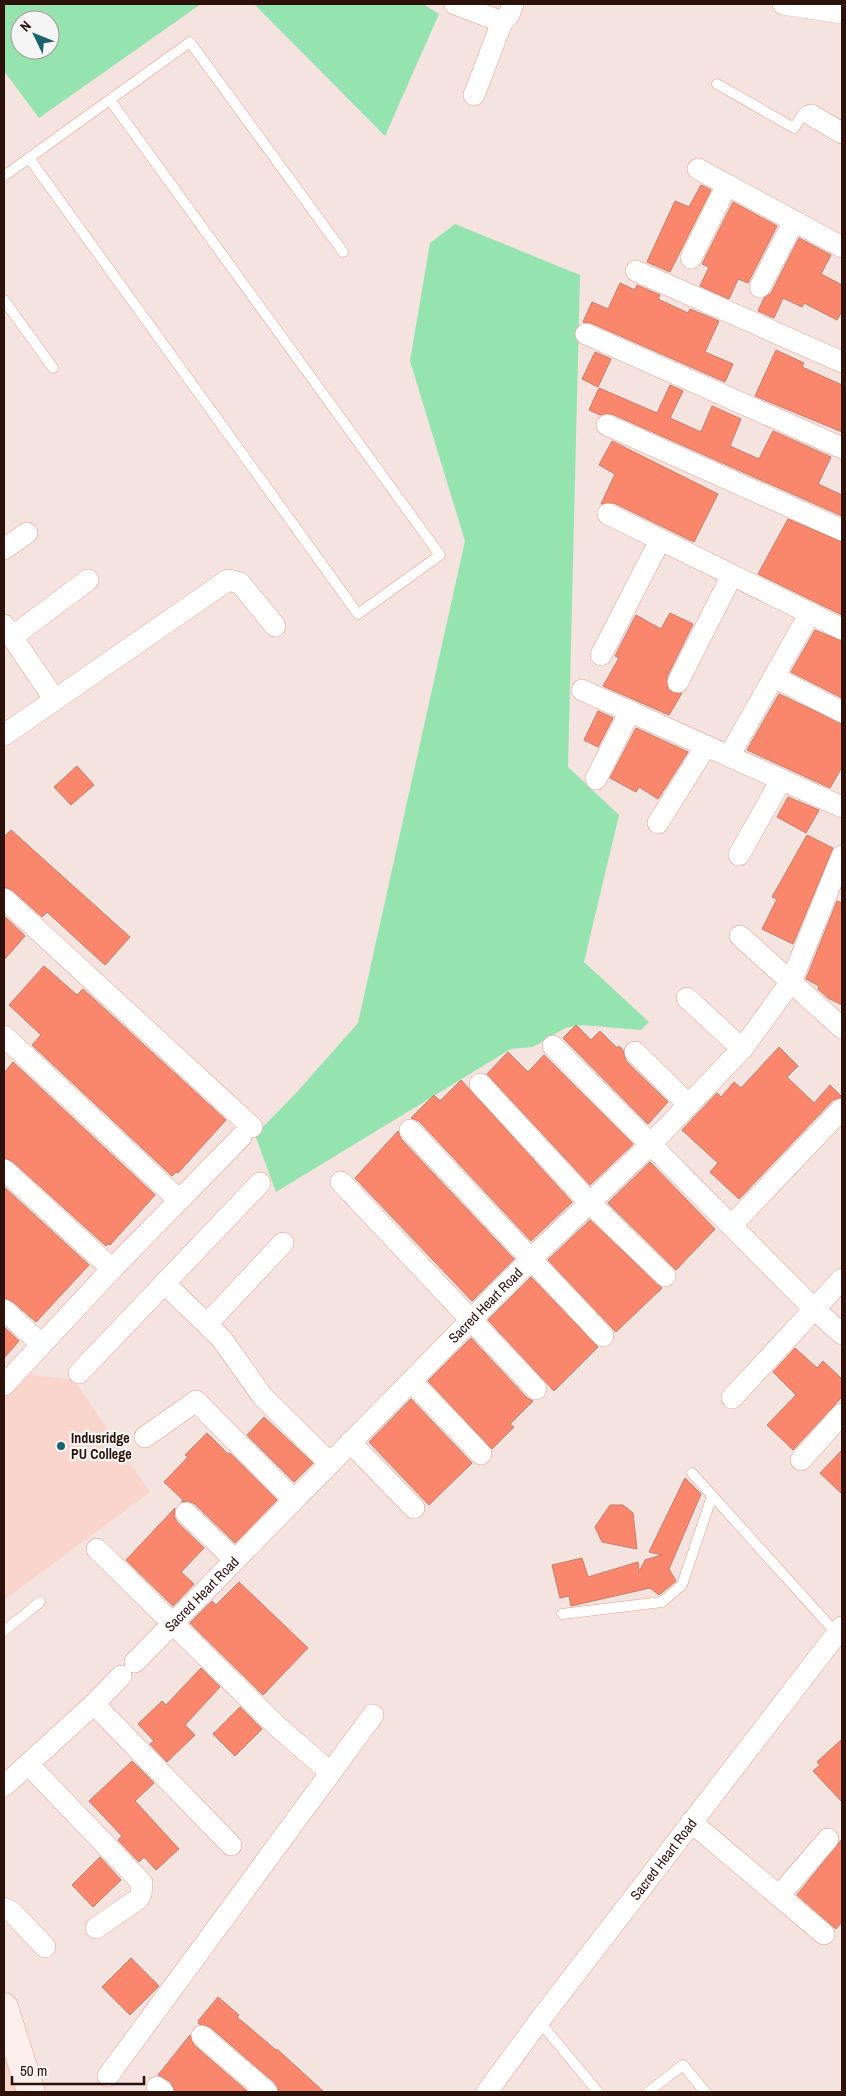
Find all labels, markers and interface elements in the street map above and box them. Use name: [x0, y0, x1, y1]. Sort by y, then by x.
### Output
north arrow: [10, 10, 60, 60]
text: N: [16, 17, 35, 35]
street label: Sacred Heart Road: [445, 1264, 526, 1347]
place label: Indusridge PU College: [71, 1429, 132, 1463]
marker: Indusridge PU College: [55, 1440, 67, 1452]
street label: Sacred Heart Road: [161, 1553, 242, 1636]
street label: Sacred Heart Road: [626, 1815, 700, 1904]
scale bar: [12, 2054, 145, 2086]
text: 50 m: [20, 2060, 47, 2081]

